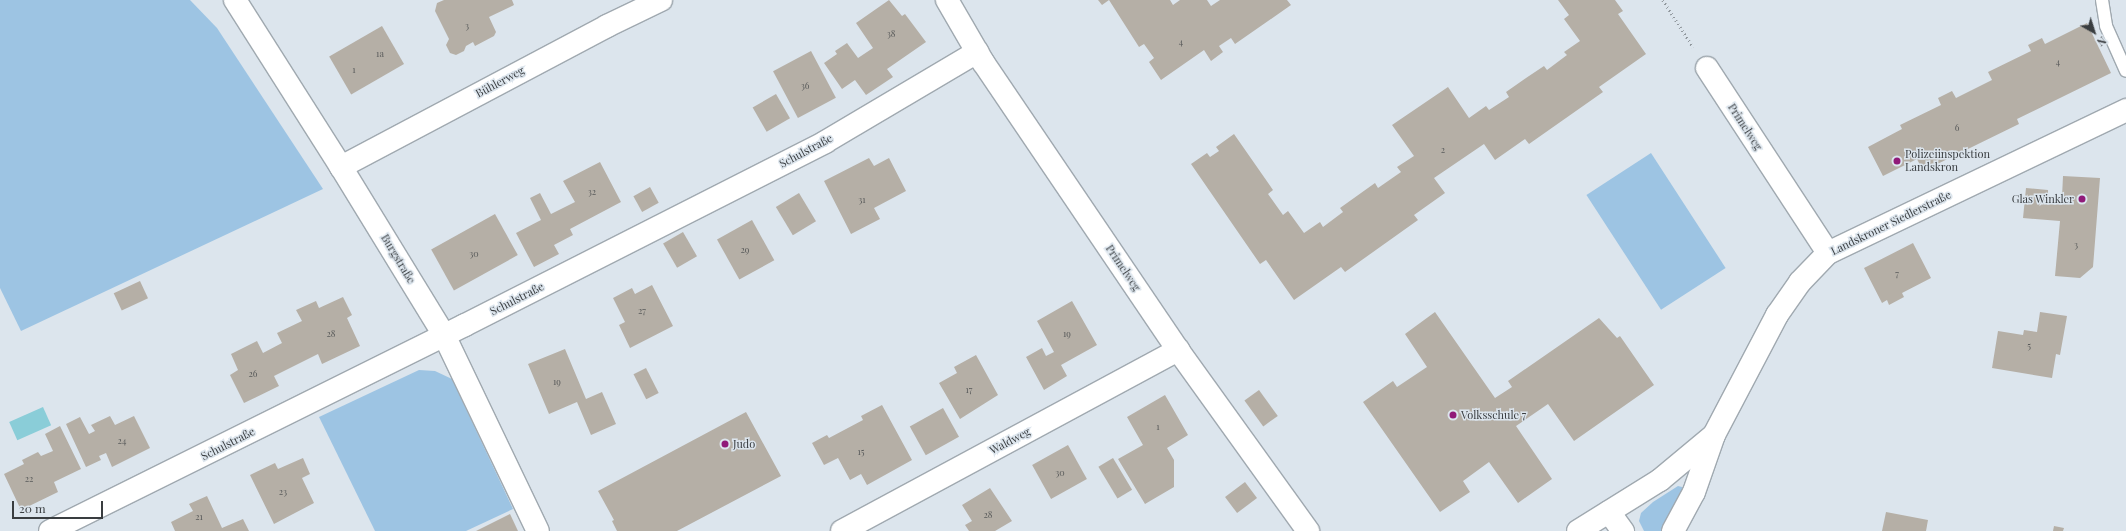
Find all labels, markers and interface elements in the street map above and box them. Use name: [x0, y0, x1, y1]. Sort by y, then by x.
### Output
north arrow: [2074, 12, 2114, 52]
house number: 3: [465, 20, 469, 30]
house number: 38: [887, 28, 895, 38]
text: N: [2094, 33, 2110, 50]
house number: 4: [1179, 36, 1183, 46]
house number: 1a: [376, 48, 384, 58]
house number: 4: [2056, 56, 2060, 66]
house number: 1: [352, 64, 356, 74]
street label: Bühlerweg: [474, 64, 526, 100]
house number: 36: [801, 80, 809, 90]
street label: Primelweg: [1725, 101, 1765, 153]
house number: 6: [1955, 122, 1959, 132]
street label: Schulstraße: [777, 131, 835, 171]
house number: 2: [1441, 144, 1445, 154]
place label: Polizeiinspektion Landskron: [1905, 148, 1990, 174]
marker: Polizeiinspektion Landskron: [1892, 156, 1902, 166]
house number: 32: [588, 186, 596, 196]
street label: Landskroner Siedlerstraße: [1829, 188, 1953, 258]
place label: Glas Winkler: [2011, 192, 2074, 206]
house number: 31: [858, 194, 866, 204]
marker: Glas Winkler: [2077, 194, 2087, 204]
street label: Burgstraße: [378, 232, 418, 286]
house number: 3: [2074, 239, 2078, 249]
street label: Primelweg: [1103, 242, 1143, 294]
house number: 29: [741, 244, 749, 254]
house number: 30: [469, 248, 479, 258]
house number: 7: [1895, 268, 1899, 278]
street label: Schulstraße: [488, 280, 546, 318]
house number: 27: [638, 305, 646, 315]
house number: 28: [327, 328, 335, 338]
house number: 19: [1063, 328, 1071, 338]
house number: 5: [2027, 340, 2031, 350]
house number: 26: [249, 368, 257, 378]
house number: 19: [553, 376, 561, 386]
house number: 17: [966, 384, 972, 394]
place label: Volksschule 7: [1461, 408, 1526, 422]
marker: Volksschule 7: [1448, 410, 1458, 420]
house number: 1: [1156, 421, 1160, 431]
street label: Schulstraße: [199, 425, 257, 463]
street label: Waldweg: [987, 425, 1033, 457]
house number: 24: [118, 435, 126, 445]
place label: Judo: [733, 437, 755, 451]
marker: Judo: [720, 439, 730, 449]
house number: 15: [858, 446, 864, 456]
house number: 30: [1055, 467, 1065, 477]
house number: 22: [25, 473, 33, 483]
house number: 23: [279, 486, 287, 496]
scale bar: [14, 493, 105, 519]
text: 20 m: [19, 500, 46, 516]
house number: 28: [984, 509, 992, 519]
house number: 21: [195, 511, 203, 521]

